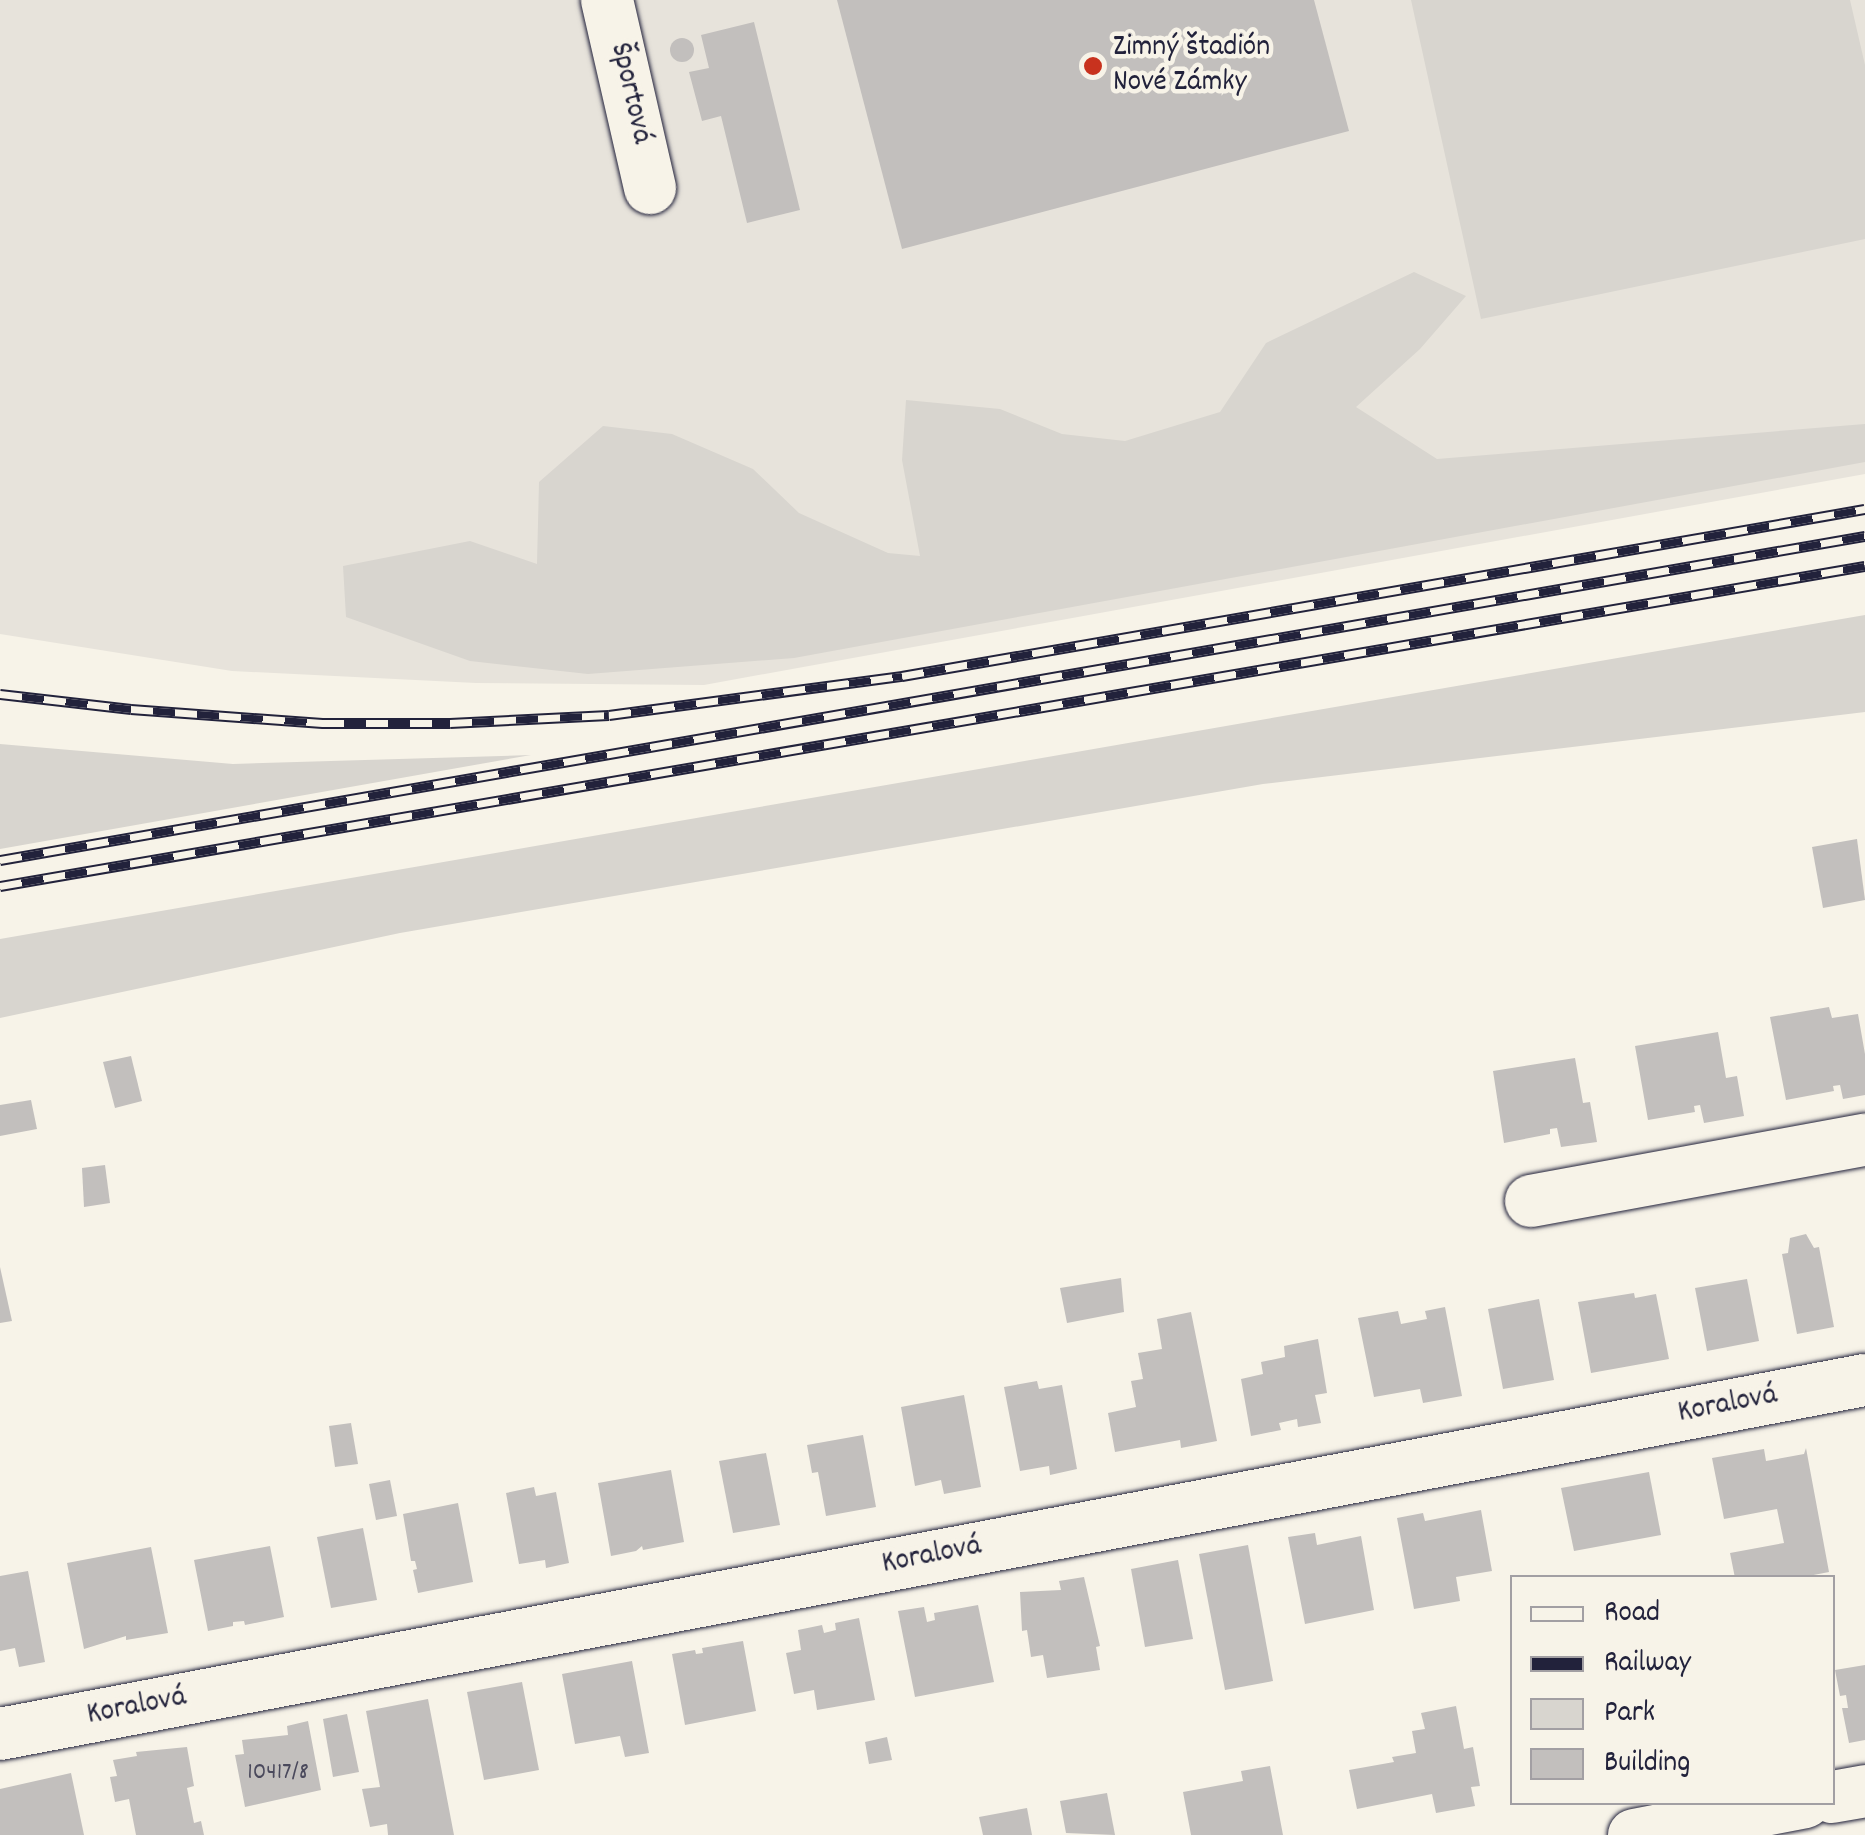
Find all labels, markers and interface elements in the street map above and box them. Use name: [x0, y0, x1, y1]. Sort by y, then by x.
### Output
place label: Zimný štadión Nové Zámky: [1113, 31, 1270, 102]
street label: Športová: [600, 40, 658, 148]
marker: Zimný štadión Nové Zámky: [1082, 55, 1104, 77]
street label: Koralová: [1675, 1379, 1781, 1433]
street label: Koralová: [879, 1530, 985, 1584]
legend: [1510, 1575, 1835, 1805]
text: Road: [1604, 1593, 1660, 1636]
text: Railway: [1604, 1643, 1691, 1686]
street label: Koralová: [84, 1681, 190, 1735]
text: Park: [1604, 1693, 1655, 1736]
text: Building: [1604, 1743, 1690, 1786]
house number: 10417/8: [247, 1758, 309, 1788]

